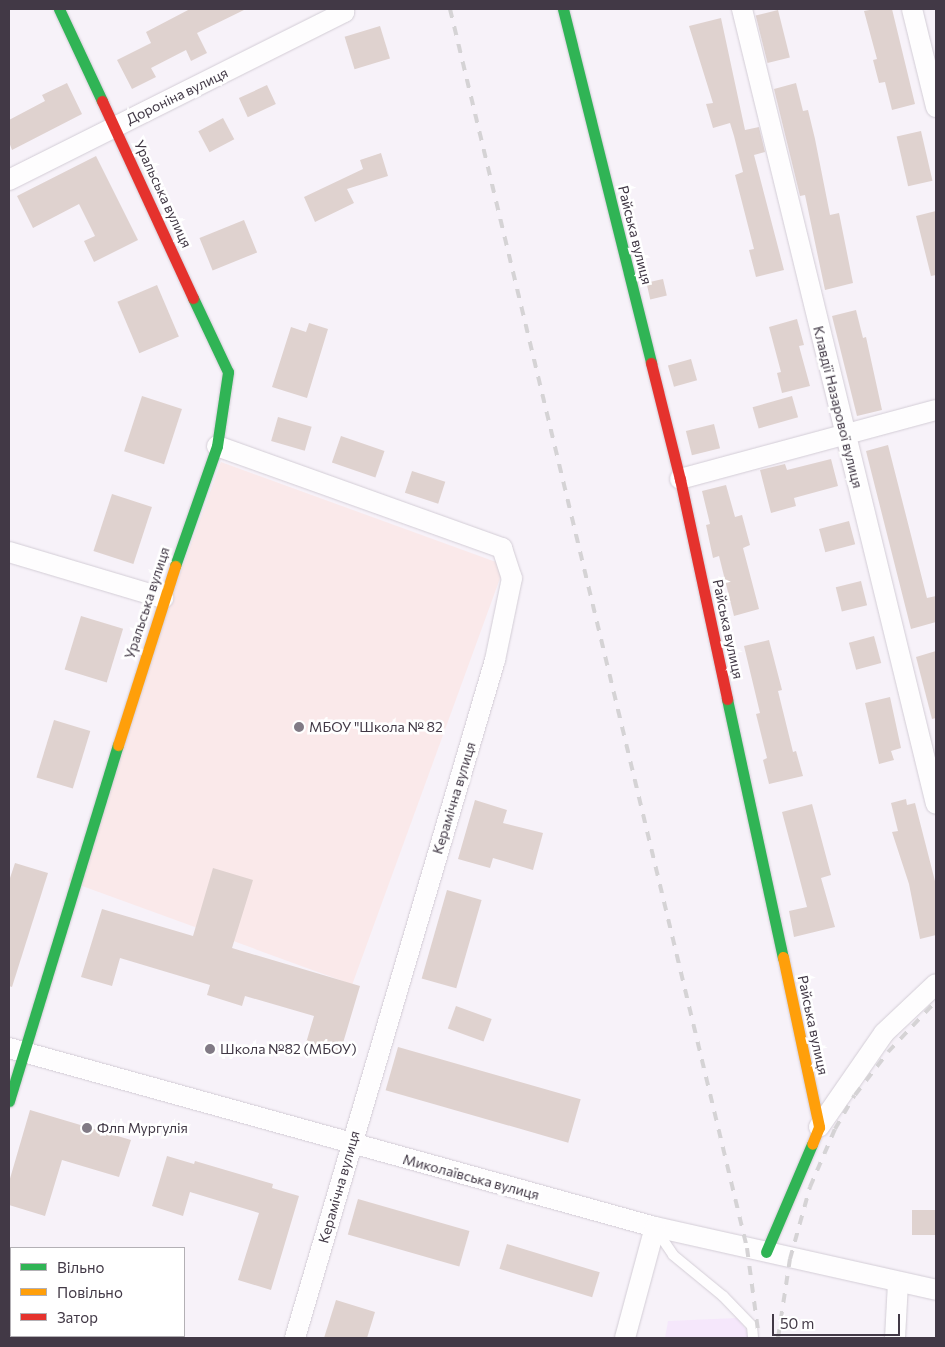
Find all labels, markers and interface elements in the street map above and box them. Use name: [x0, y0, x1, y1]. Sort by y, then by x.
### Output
street label: Дороніна вулиця: [123, 64, 231, 128]
street label: Уральська вулиця: [131, 138, 195, 250]
street label: Райська вулиця: [615, 184, 655, 286]
street label: Клавдії Назарової вулиця: [810, 324, 866, 490]
street label: Уральська вулиця: [121, 545, 173, 661]
street label: Райська вулиця: [709, 578, 747, 680]
place label: МБОУ "Школа № 82: [309, 719, 443, 735]
marker: МБОУ "Школа № 82: [293, 721, 305, 733]
street label: Керамічна вулиця: [429, 740, 479, 856]
street label: Райська вулиця: [794, 974, 832, 1076]
place label: Школа №82 (МБОУ): [220, 1041, 357, 1057]
marker: Школа №82 (МБОУ): [204, 1043, 216, 1055]
place label: Флп Мургулія: [97, 1120, 188, 1136]
marker: Флп Мургулія: [81, 1122, 93, 1134]
street label: Керамічна вулиця: [315, 1129, 363, 1245]
street label: Миколаївська вулиця: [401, 1151, 541, 1203]
legend: [10, 1247, 185, 1337]
text: Вільно: [57, 1258, 104, 1276]
text: Повільно: [57, 1283, 123, 1301]
scale bar: [775, 1304, 902, 1336]
text: Затор: [57, 1308, 98, 1326]
text: 50 m: [780, 1314, 814, 1332]

